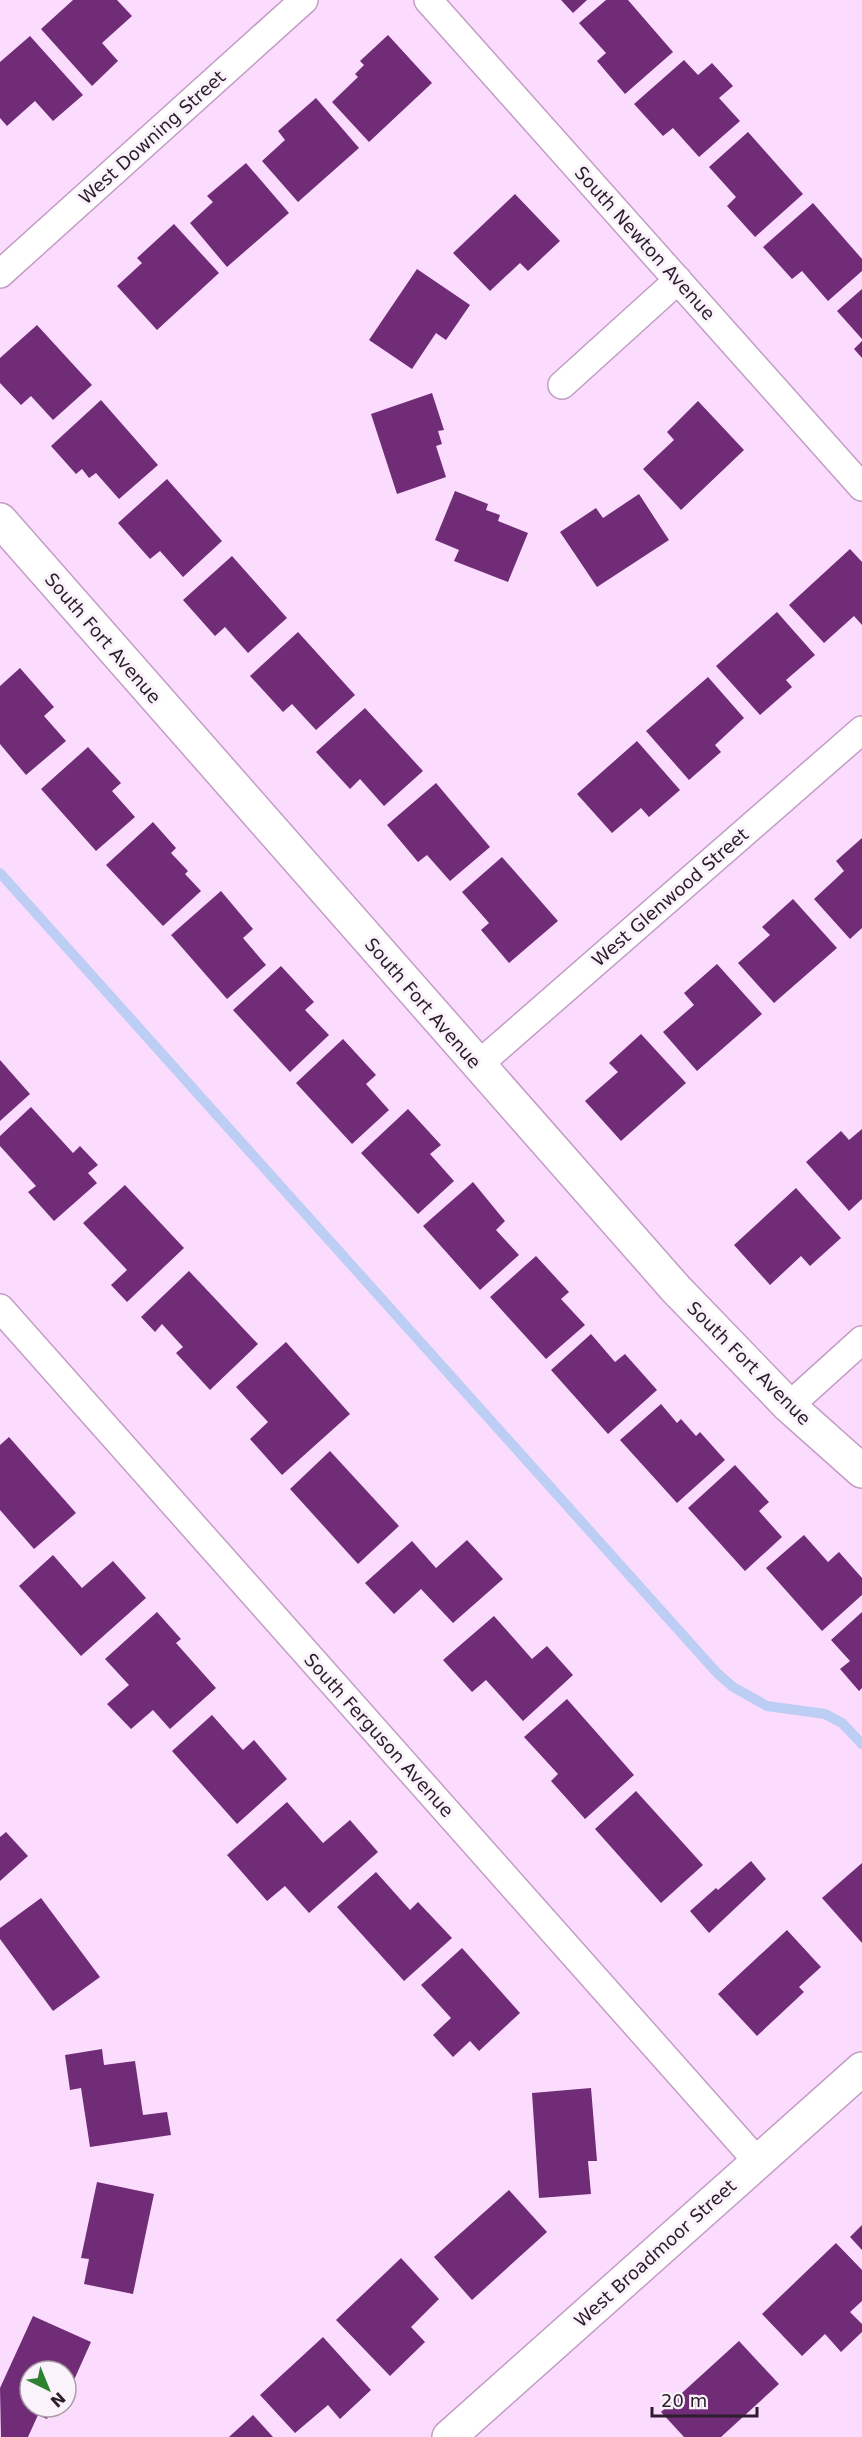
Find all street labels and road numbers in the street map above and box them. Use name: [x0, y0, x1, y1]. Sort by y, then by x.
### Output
street label: West Downing Street: [75, 66, 229, 208]
street label: South Newton Avenue: [570, 162, 720, 324]
street label: South Fort Avenue: [41, 569, 165, 707]
street label: West Glenwood Street: [588, 823, 752, 971]
street label: South Fort Avenue: [361, 934, 485, 1072]
street label: South Fort Avenue: [683, 1297, 815, 1429]
street label: South Ferguson Avenue: [300, 1649, 458, 1821]
street label: West Broadmoor Street: [570, 2175, 740, 2331]

